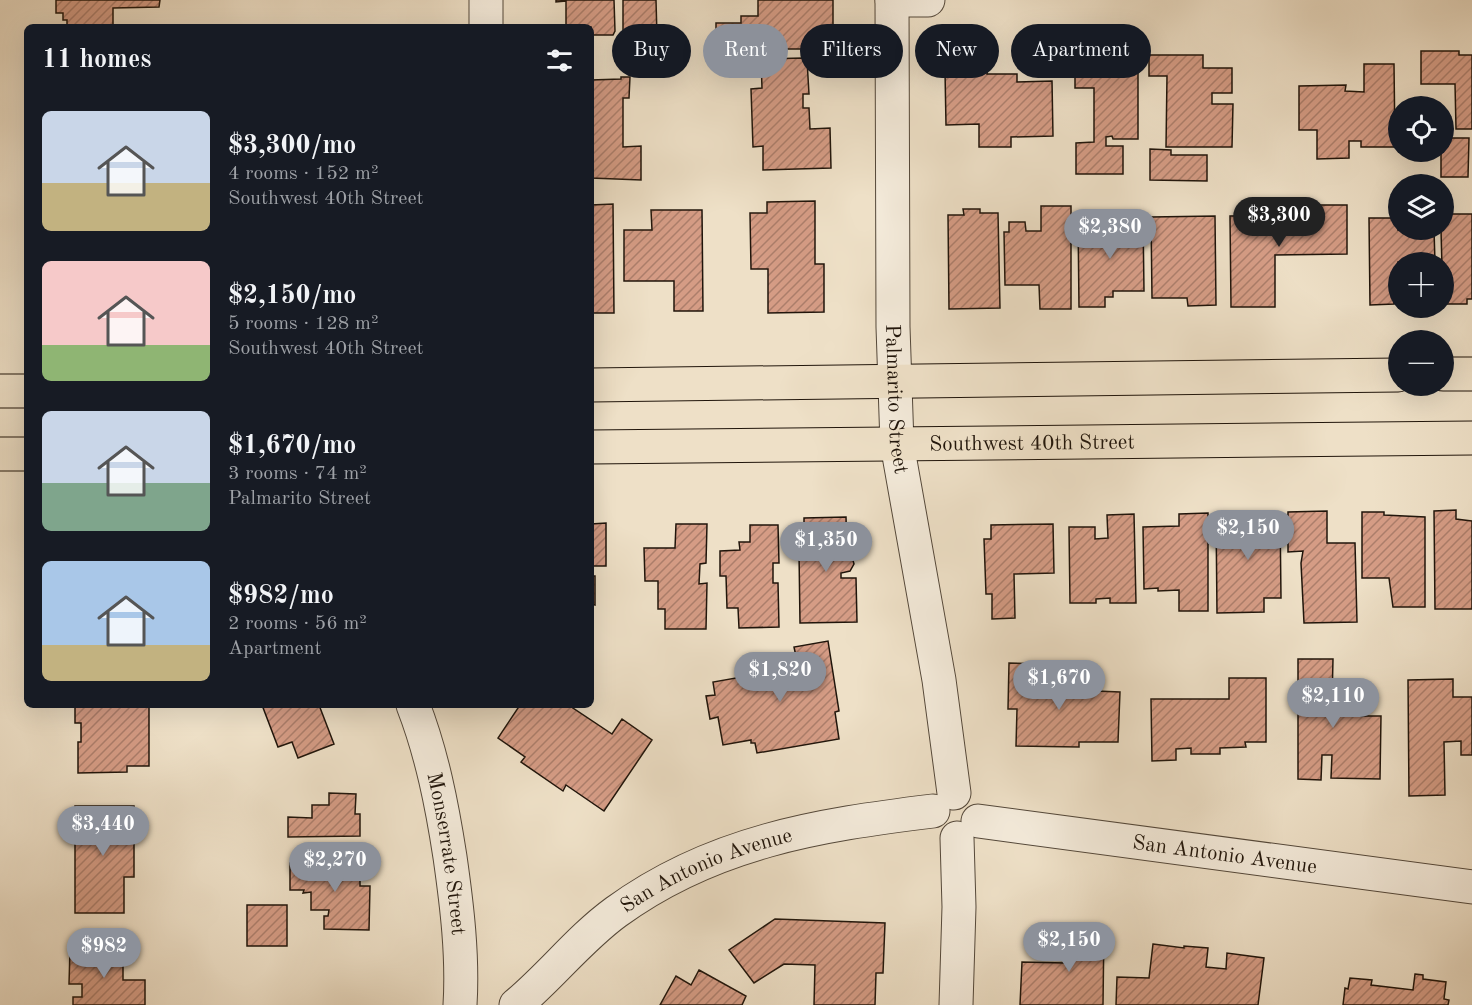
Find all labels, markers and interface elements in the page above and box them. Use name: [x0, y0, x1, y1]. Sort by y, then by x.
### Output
chip: Buy: [612, 24, 691, 78]
chip: Rent: [703, 24, 788, 78]
chip: Filters: [800, 24, 903, 78]
chip: New: [915, 24, 999, 78]
chip: Apartment: [1011, 24, 1151, 78]
icon: filters: [543, 44, 576, 77]
text: 11 homes: [42, 47, 151, 73]
map controls: [1388, 96, 1454, 396]
button: locate: [1388, 96, 1454, 162]
text: $3,300/mo: [228, 133, 356, 159]
icon: home: [90, 135, 162, 207]
text: 4 rooms · 152 m²: [228, 164, 378, 184]
button: layers: [1388, 174, 1454, 240]
text: Southwest 40th Street: [228, 189, 424, 209]
pin: $3,300: [1230, 197, 1328, 248]
text: $3,300: [1247, 206, 1311, 226]
pin: $2,380: [1061, 209, 1159, 260]
text: $2,380: [1078, 218, 1142, 238]
button: +: [1388, 252, 1454, 318]
text: $2,150/mo: [228, 283, 356, 309]
icon: home: [90, 285, 162, 357]
text: 5 rooms · 128 m²: [228, 314, 378, 334]
street label: Palmarito Street: [881, 324, 911, 476]
button: −: [1388, 330, 1454, 396]
text: Southwest 40th Street: [228, 339, 424, 359]
street label: Southwest 40th Street: [929, 432, 1135, 456]
text: $1,670/mo: [228, 433, 356, 459]
icon: home: [90, 435, 162, 507]
text: 3 rooms · 74 m²: [228, 464, 367, 484]
text: Palmarito Street: [228, 489, 371, 509]
pin: $2,150: [1199, 510, 1297, 561]
text: $2,150: [1216, 519, 1280, 539]
pin: $1,350: [777, 522, 875, 573]
text: $1,350: [794, 531, 858, 551]
text: $982/mo: [228, 583, 334, 609]
icon: home: [90, 585, 162, 657]
text: 2 rooms · 56 m²: [228, 614, 367, 634]
text: Apartment: [228, 639, 322, 659]
pin: $1,820: [731, 652, 829, 703]
pin: $1,670: [1010, 660, 1108, 711]
text: $1,820: [748, 661, 812, 681]
text: $1,670: [1027, 669, 1091, 689]
pin: $2,110: [1284, 678, 1382, 729]
text: $2,110: [1301, 687, 1365, 707]
street label: Monserrate Street: [422, 771, 468, 936]
pin: $3,440: [54, 806, 152, 857]
text: $3,440: [71, 815, 135, 835]
street label: San Antonio Avenue: [617, 826, 794, 918]
street label: San Antonio Avenue: [1131, 833, 1318, 878]
pin: $2,270: [286, 842, 384, 893]
text: $2,270: [303, 851, 367, 871]
pin: $2,150: [1020, 922, 1118, 973]
pin: $982: [68, 928, 140, 979]
text: $2,150: [1037, 931, 1101, 951]
text: $982: [81, 937, 127, 957]

